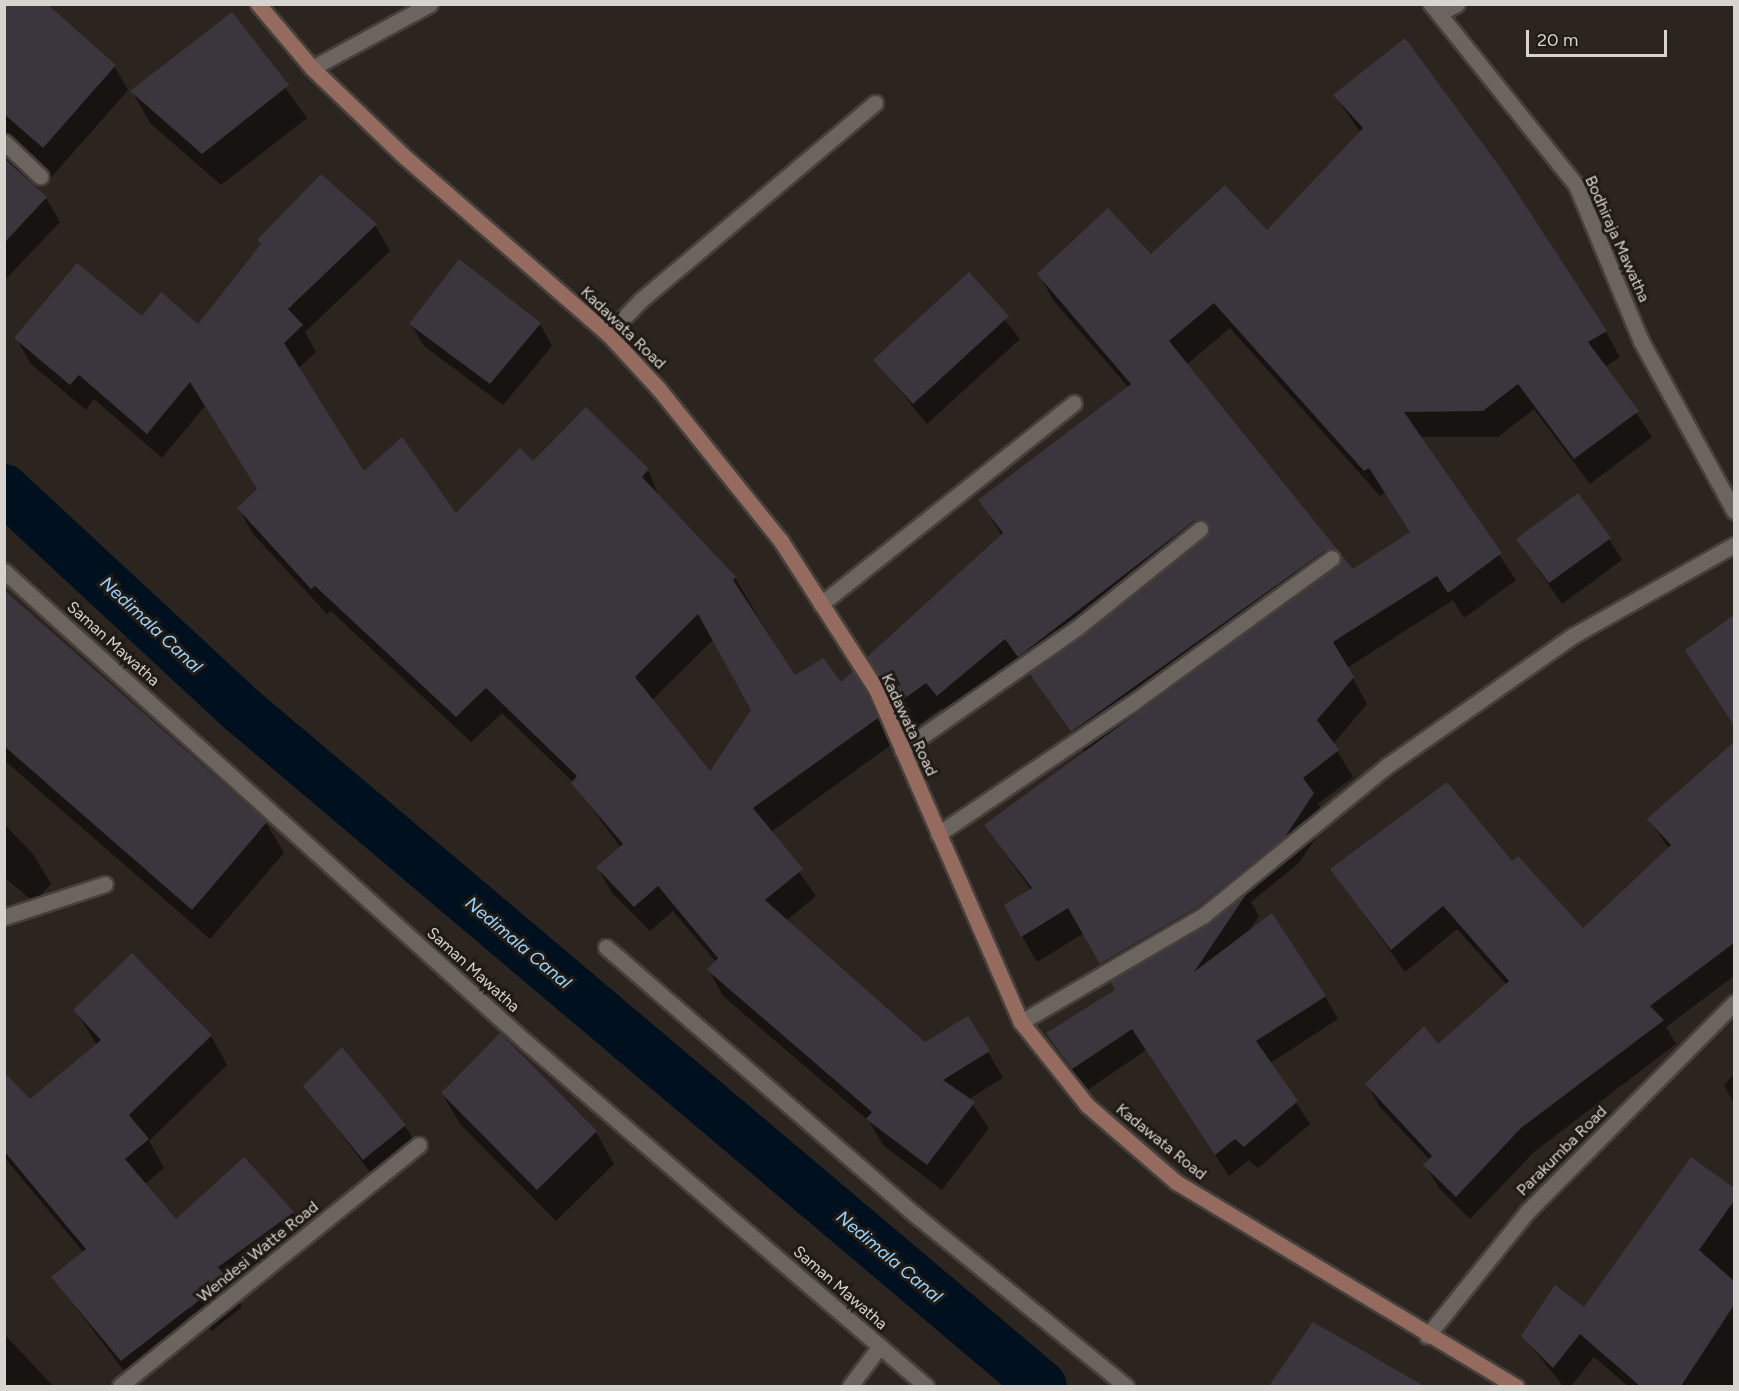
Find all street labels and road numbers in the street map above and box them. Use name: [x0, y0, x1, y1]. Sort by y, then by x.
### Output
street label: Bodhiraja Mawatha: [1581, 173, 1653, 305]
street label: Kadawata Road: [577, 283, 669, 373]
street label: Saman Mawatha: [63, 597, 163, 691]
street label: Kadawata Road: [877, 671, 941, 779]
street label: Saman Mawatha: [423, 923, 523, 1017]
street label: Kadawata Road: [1112, 1100, 1210, 1184]
street label: Parakumba Road: [1513, 1102, 1611, 1200]
street label: Wendesi Watte Road: [194, 1197, 322, 1307]
street label: Saman Mawatha: [789, 1242, 891, 1334]

